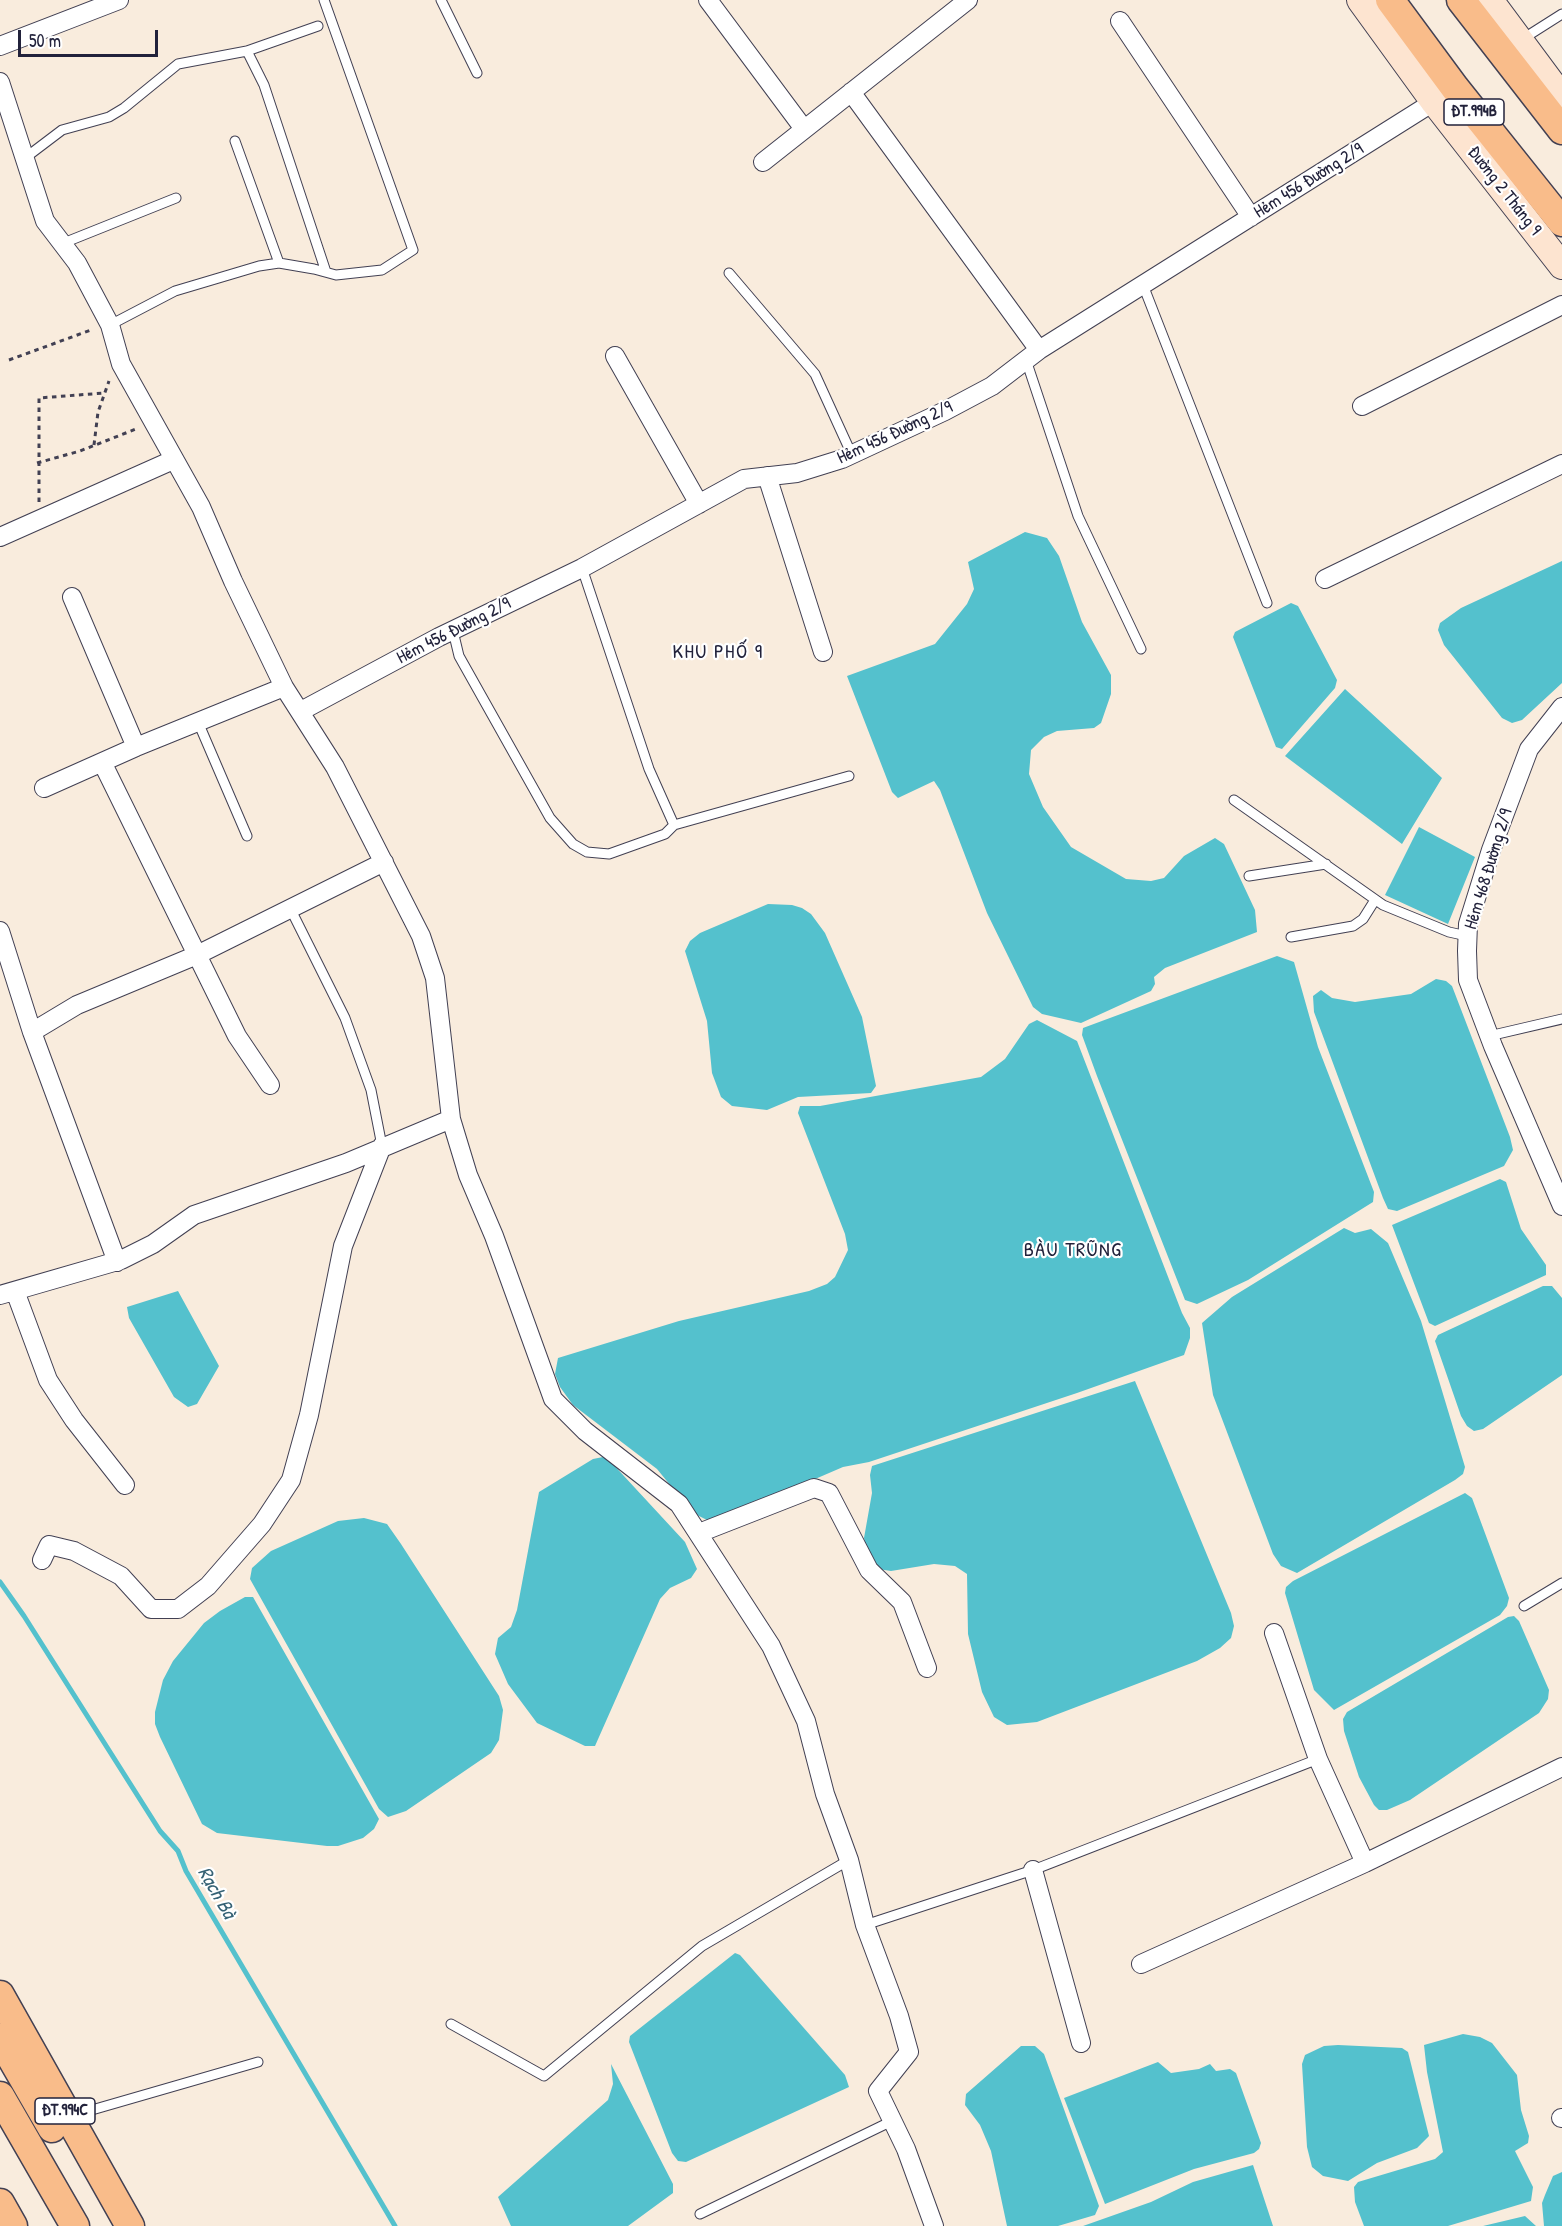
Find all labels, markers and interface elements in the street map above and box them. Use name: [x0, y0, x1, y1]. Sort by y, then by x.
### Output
scale bar: [21, 18, 160, 56]
text: 50 m: [29, 28, 61, 53]
road number: ĐT.994B: [1444, 99, 1504, 125]
street label: Hẻm 456 Đường 2/9: [1250, 139, 1368, 223]
street label: Đường 2 Tháng 9: [1463, 142, 1545, 240]
street label: Hẻm 456 Đường 2/9: [834, 397, 956, 469]
street label: Hẻm 456 Đường 2/9: [393, 593, 515, 669]
district label: KHU PHỐ 9: [673, 641, 763, 665]
street label: Hẻm 468 Đường 2/9: [1460, 806, 1518, 932]
district label: BÀU TRŨNG: [1024, 1239, 1122, 1263]
water label: Rạch Bà: [192, 1863, 240, 1923]
road number: ĐT.994C: [35, 2098, 95, 2124]

